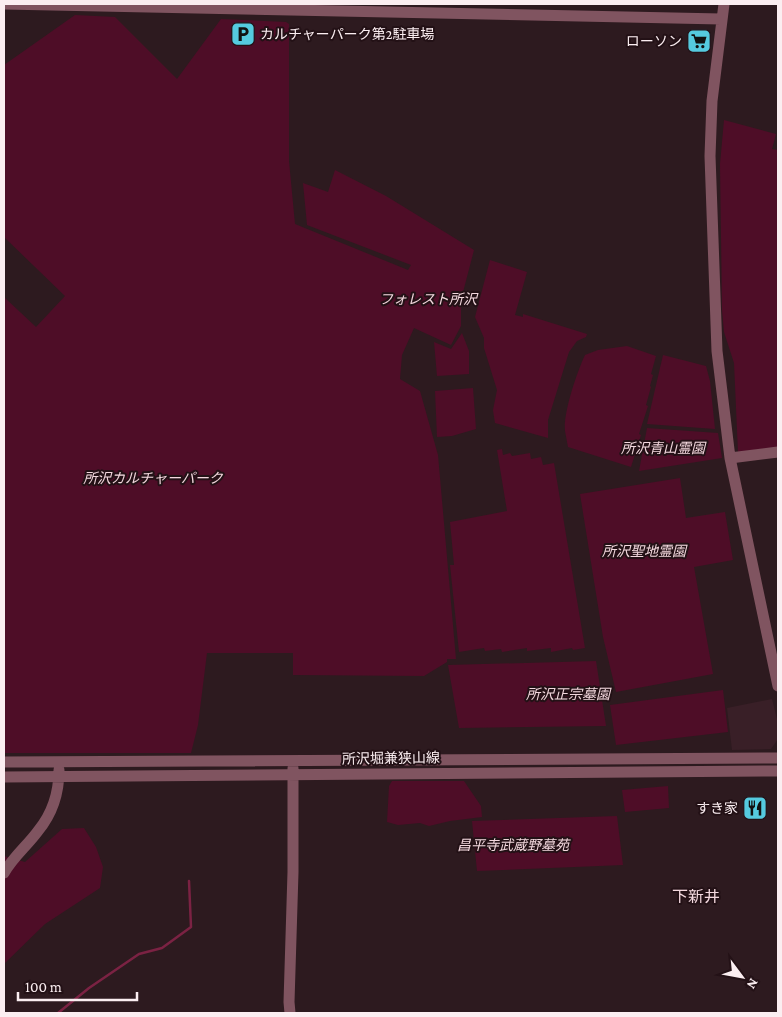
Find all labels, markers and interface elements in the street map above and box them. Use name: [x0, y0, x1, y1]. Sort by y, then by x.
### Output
parking icon: カルチャーパーク第2駐車場: [230, 21, 256, 47]
place label: カルチャーパーク第2駐車場: [260, 26, 434, 42]
supermarket icon: ローソン: [686, 28, 712, 54]
place label: ローソン: [626, 33, 682, 49]
park label: フォレスト所沢: [379, 291, 479, 307]
park label: 所沢青山霊園: [621, 440, 707, 456]
park label: 所沢カルチャーパーク: [83, 470, 224, 486]
park label: 所沢聖地霊園: [602, 543, 688, 559]
park label: 所沢正宗墓園: [526, 686, 612, 702]
street label: 所沢堀兼狭山線: [342, 749, 440, 767]
restaurant icon: すき家: [742, 795, 768, 821]
place label: すき家: [696, 800, 738, 816]
park label: 昌平寺武蔵野墓苑: [457, 837, 571, 853]
district label: 下新井: [672, 888, 720, 905]
north arrow: [717, 952, 767, 1002]
scale bar: [18, 970, 136, 1002]
text: N: [743, 976, 762, 993]
text: 100 m: [25, 979, 62, 995]

